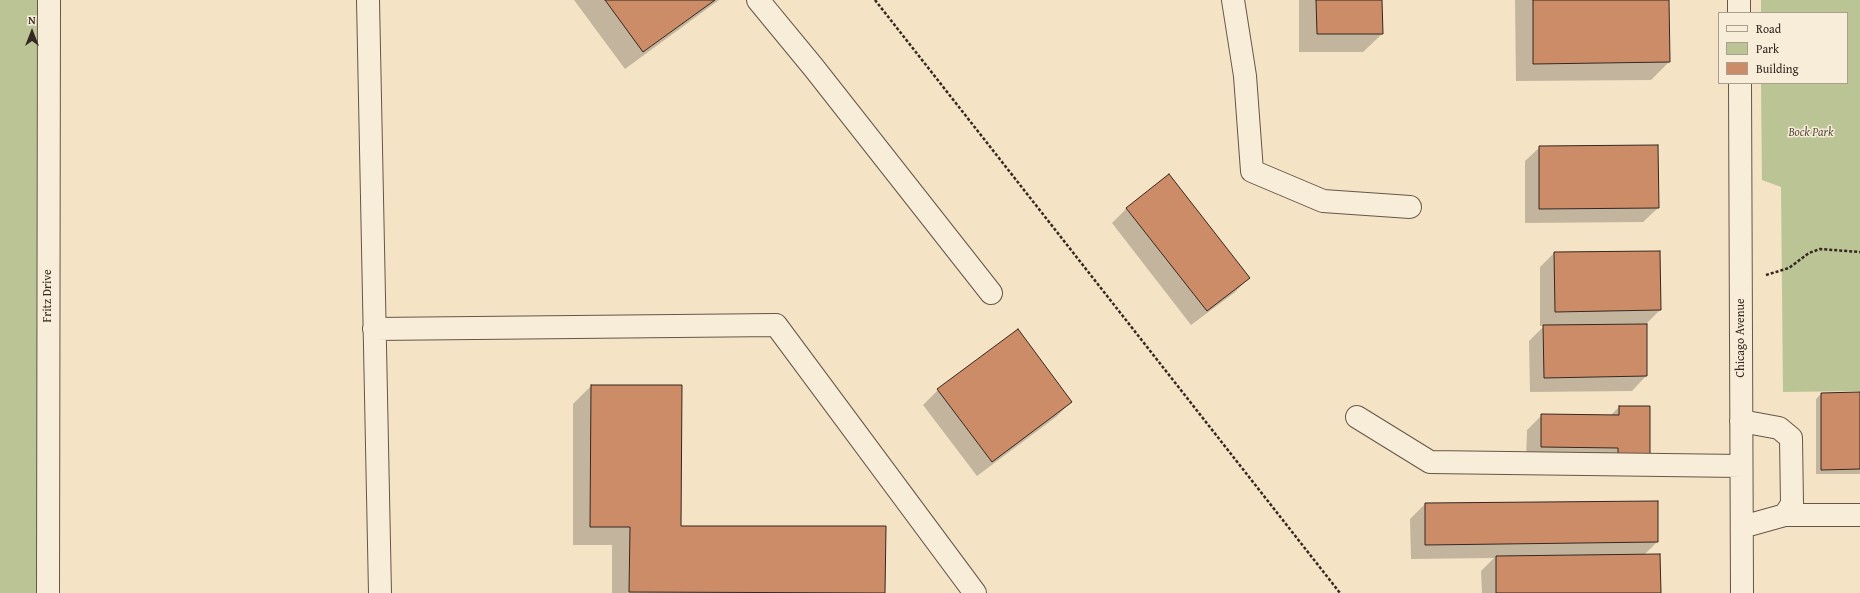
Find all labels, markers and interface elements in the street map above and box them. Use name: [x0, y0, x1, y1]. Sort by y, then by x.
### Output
north arrow: [12, 12, 52, 52]
text: N: [28, 12, 36, 28]
legend: [1718, 12, 1848, 84]
text: Road: [1756, 20, 1781, 37]
text: Park: [1756, 40, 1779, 57]
text: Building: [1756, 60, 1799, 77]
park label: Bock Park: [1788, 126, 1834, 140]
street label: Fritz Drive: [41, 269, 55, 323]
street label: Chicago Avenue: [1734, 298, 1748, 378]

